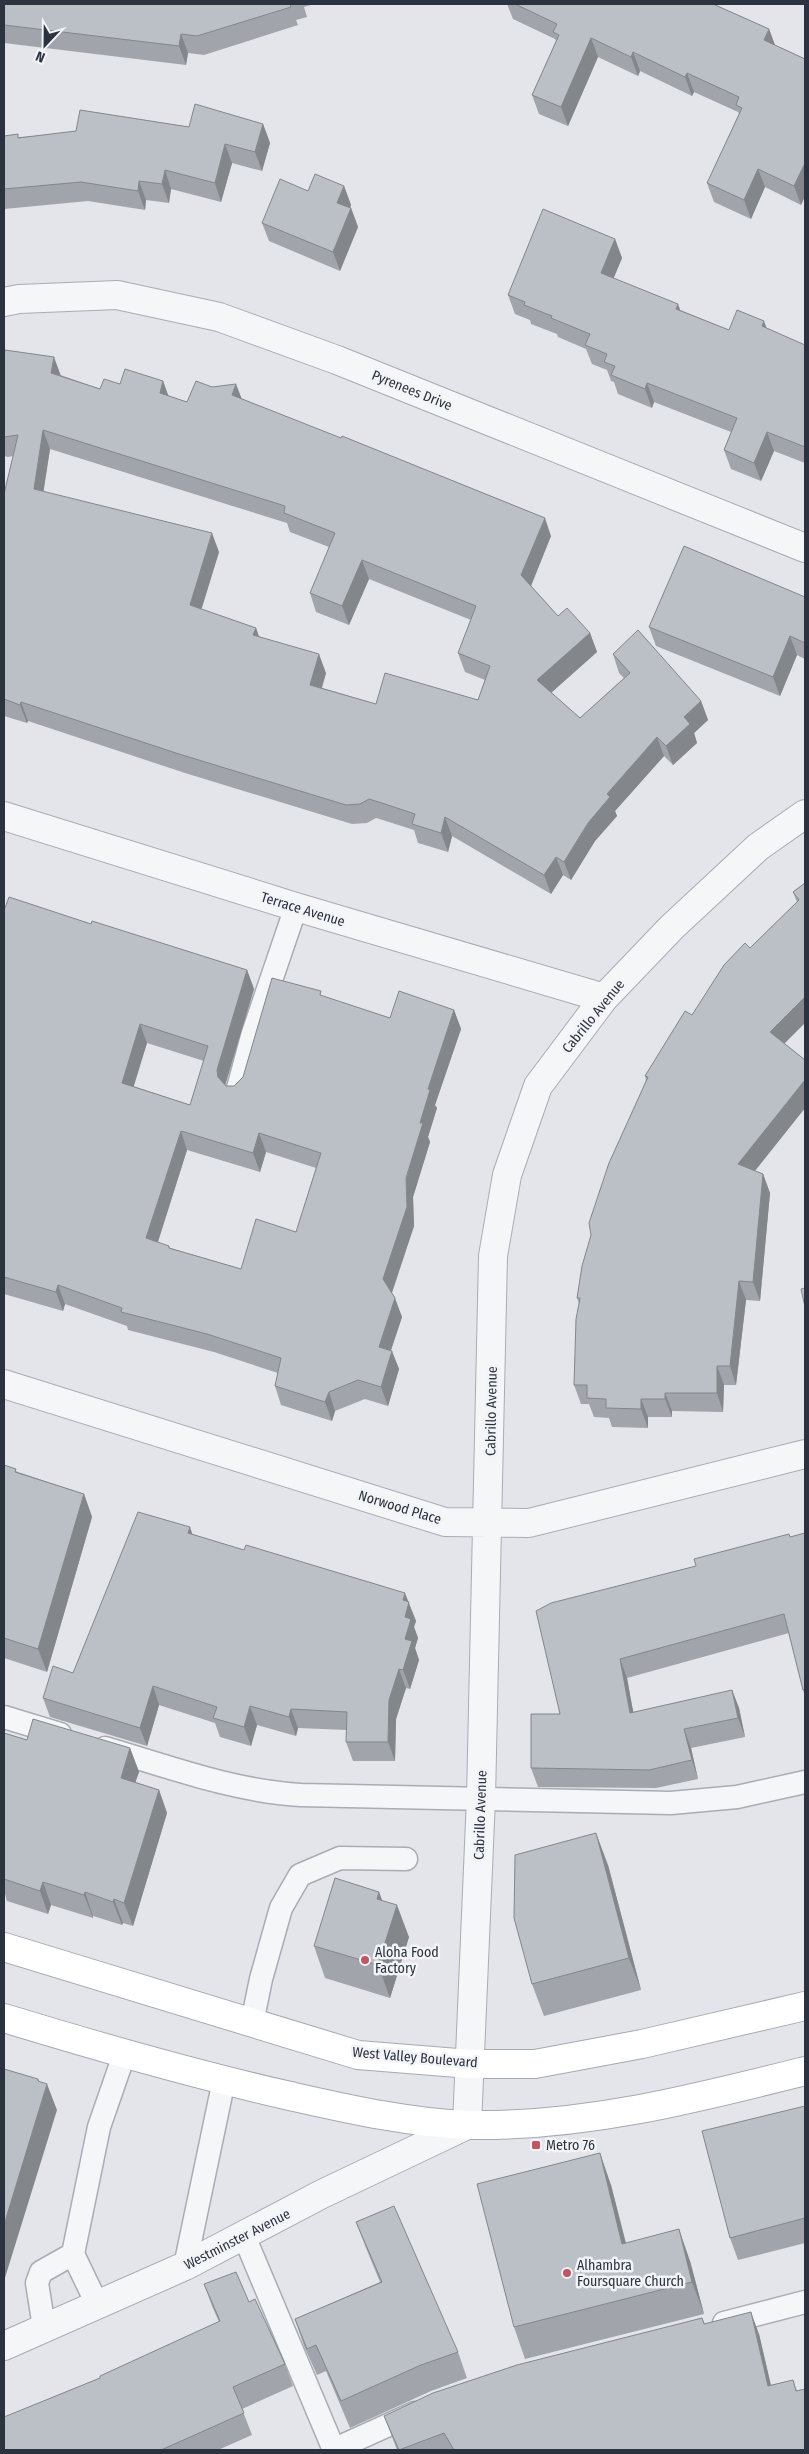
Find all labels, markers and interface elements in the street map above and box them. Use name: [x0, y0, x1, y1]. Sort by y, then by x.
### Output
north arrow: [20, 20, 70, 70]
text: N: [33, 47, 47, 66]
street label: Pyrenees Drive: [369, 367, 454, 414]
street label: Terrace Avenue: [259, 889, 347, 930]
street label: Cabrillo Avenue: [559, 976, 628, 1057]
street label: Cabrillo Avenue: [482, 1366, 501, 1456]
street label: Norwood Place: [356, 1487, 443, 1528]
street label: Cabrillo Avenue: [470, 1770, 491, 1860]
place label: Aloha Food Factory: [375, 1944, 439, 1977]
marker: Aloha Food Factory: [359, 1954, 371, 1966]
street label: West Valley Boulevard: [352, 2044, 478, 2071]
place label: Metro 76: [546, 2137, 595, 2154]
marker: Metro 76: [530, 2139, 542, 2151]
street label: Westminster Avenue: [181, 2205, 293, 2274]
place label: Alhambra Foursquare Church: [577, 2257, 684, 2290]
marker: Alhambra Foursquare Church: [561, 2267, 573, 2279]

